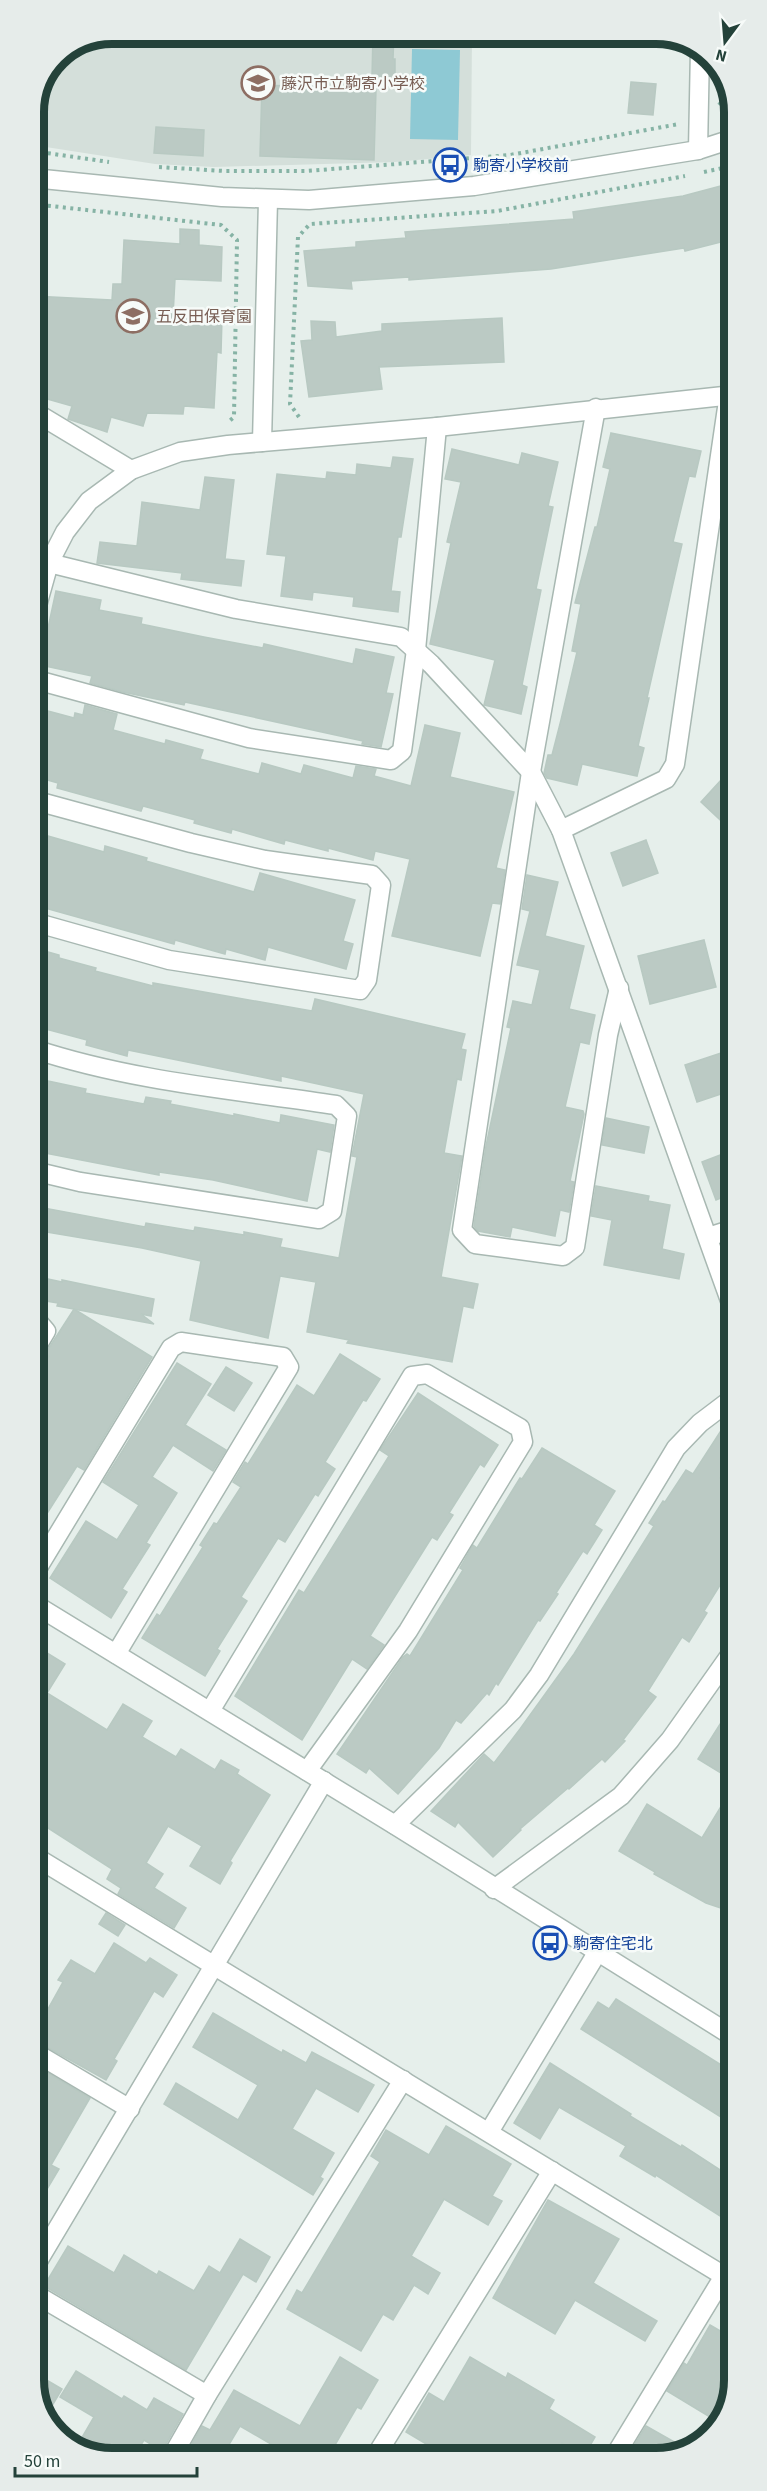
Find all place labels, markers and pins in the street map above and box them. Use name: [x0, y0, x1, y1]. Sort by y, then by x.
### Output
school or university icon: 藤沢市立駒寄小学校: [240, 65, 276, 101]
place label: 藤沢市立駒寄小学校: [281, 73, 425, 95]
bus stop icon: 駒寄小学校前: [432, 147, 468, 183]
place label: 駒寄小学校前: [473, 155, 569, 177]
school or university icon: 五反田保育園: [115, 298, 151, 334]
place label: 五反田保育園: [156, 306, 252, 328]
bus stop icon: 駒寄住宅北: [532, 1925, 568, 1961]
place label: 駒寄住宅北: [573, 1933, 653, 1955]

